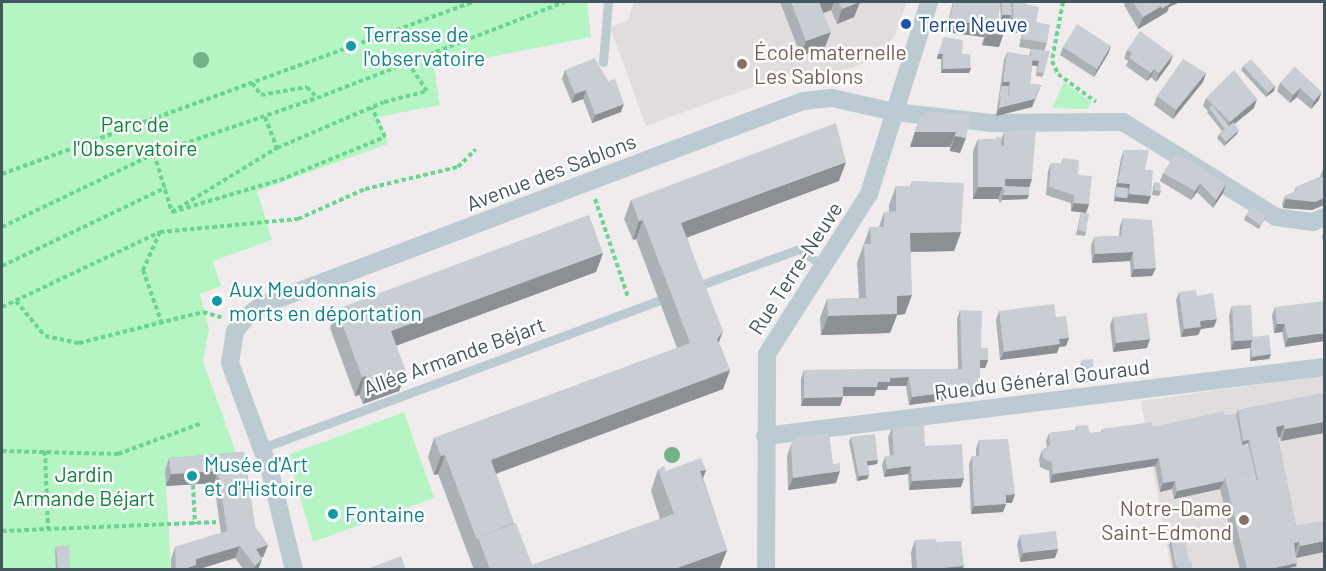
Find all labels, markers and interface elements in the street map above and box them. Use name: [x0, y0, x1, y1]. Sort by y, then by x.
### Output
place label: Terre Neuve: [918, 11, 1028, 37]
marker: Terre Neuve: [899, 17, 913, 31]
place label: Terrasse de l'observatoire: [363, 21, 485, 71]
marker: Terrasse de l'observatoire: [344, 39, 358, 53]
place label: École maternelle Les Sablons: [754, 39, 907, 89]
marker: École maternelle Les Sablons: [735, 57, 749, 71]
park label: Parc de l'Observatoire: [73, 111, 197, 161]
street label: Avenue des Sablons: [463, 128, 639, 216]
street label: Rue Terre-Neuve: [743, 197, 847, 339]
place label: Aux Meudonnais morts en déportation: [229, 276, 422, 326]
marker: Aux Meudonnais morts en déportation: [210, 294, 224, 308]
street label: Allée Armande Béjart: [360, 311, 548, 401]
street label: Rue du Général Gouraud: [933, 353, 1151, 405]
place label: Musée d'Art et d'Histoire: [204, 451, 313, 501]
park label: Jardin Armande Béjart: [13, 461, 155, 511]
marker: Musée d'Art et d'Histoire: [185, 469, 199, 483]
place label: Notre-Dame Saint-Edmond: [1101, 495, 1232, 545]
place label: Fontaine: [345, 501, 425, 527]
marker: Fontaine: [326, 507, 340, 521]
marker: Notre-Dame Saint-Edmond: [1237, 513, 1251, 527]

